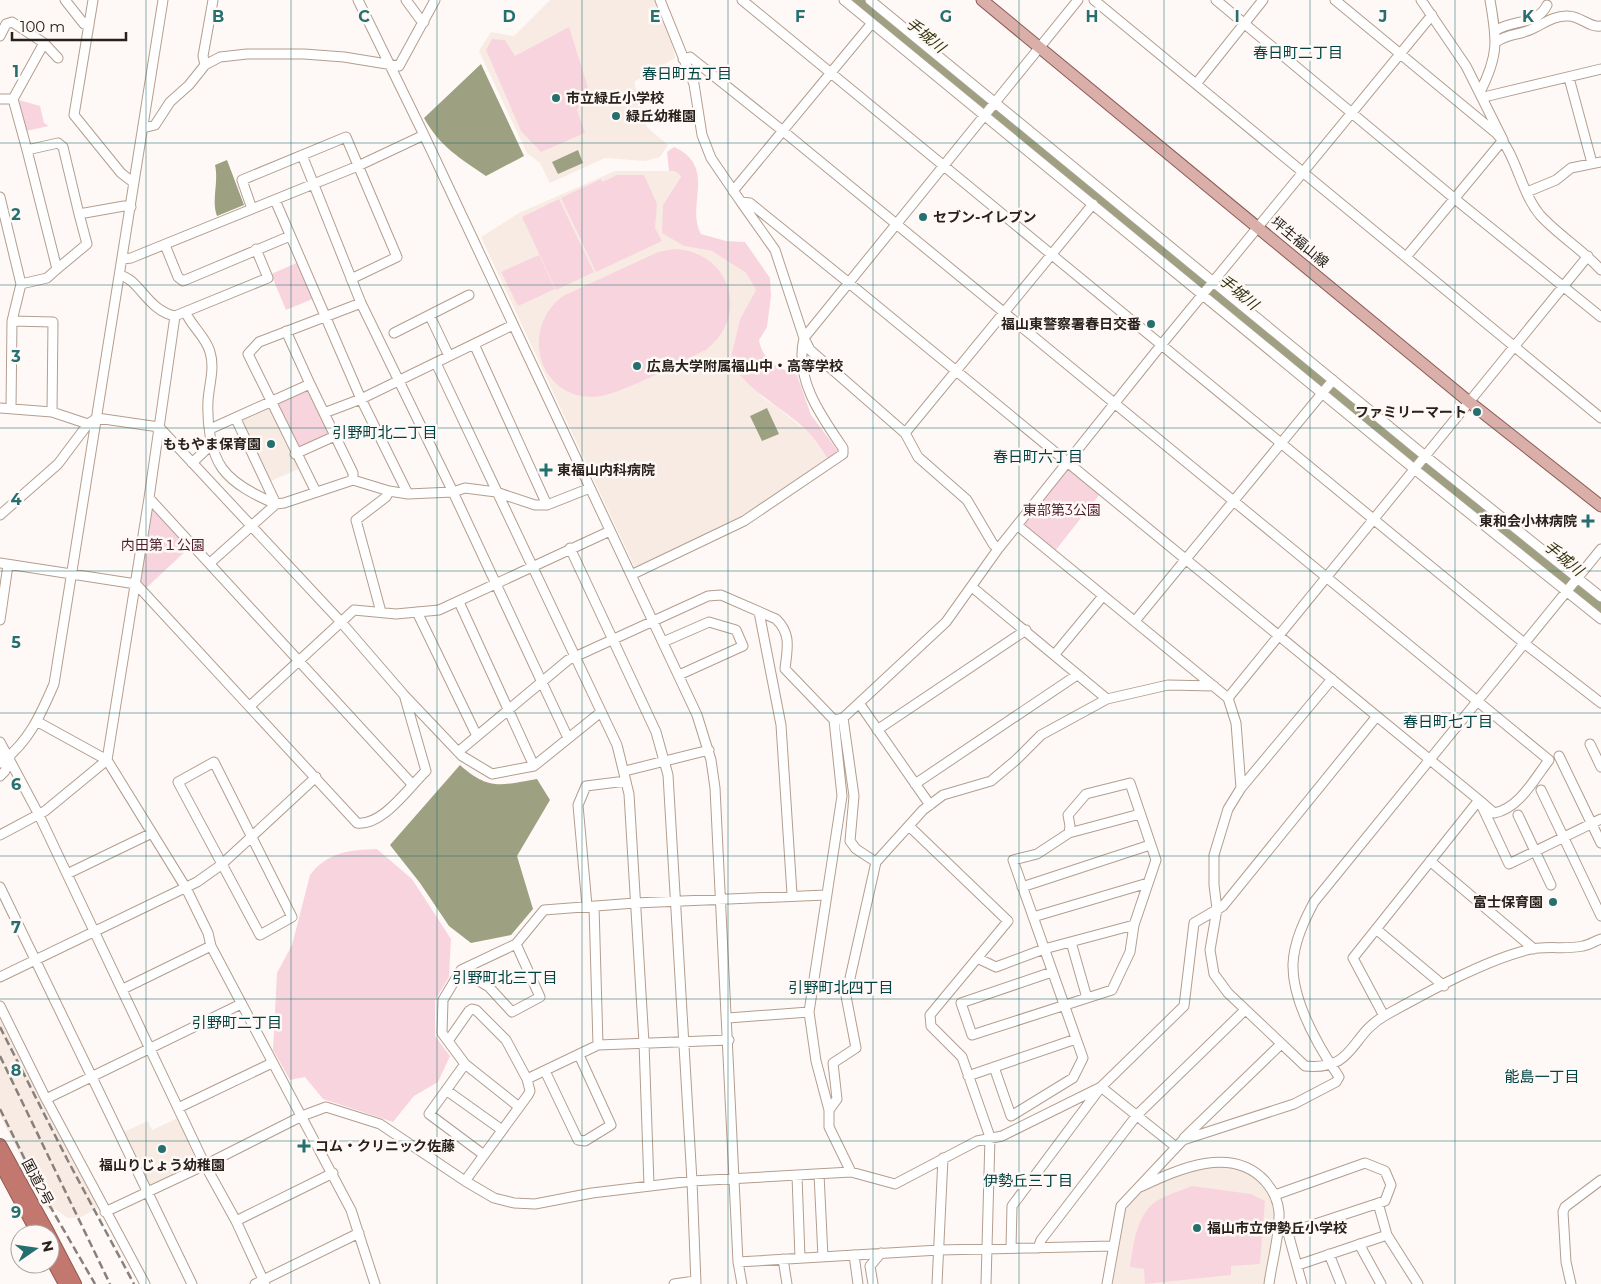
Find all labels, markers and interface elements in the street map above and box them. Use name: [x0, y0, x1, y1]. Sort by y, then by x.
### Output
text: B: [212, 7, 224, 26]
text: C: [358, 7, 370, 26]
text: D: [502, 7, 516, 26]
text: E: [650, 7, 660, 26]
text: F: [795, 7, 805, 26]
text: G: [940, 7, 952, 26]
text: H: [1086, 7, 1098, 26]
text: I: [1234, 7, 1240, 26]
text: J: [1378, 7, 1387, 26]
text: K: [1522, 7, 1535, 26]
scale bar: [12, 10, 126, 42]
water label: 手城川: [903, 13, 951, 58]
text: 100 m: [20, 17, 65, 36]
district label: 春日町二丁目: [1253, 43, 1343, 62]
text: 1: [13, 62, 19, 81]
district label: 春日町五丁目: [642, 64, 732, 83]
place label: 市立緑丘小学校: [566, 89, 664, 107]
marker: 市立緑丘小学校: [550, 92, 562, 104]
place label: 緑丘幼稚園: [626, 107, 696, 125]
marker: 緑丘幼稚園: [610, 110, 622, 122]
text: 2: [11, 205, 21, 224]
place label: セブン-イレブン: [933, 208, 1036, 226]
marker: セブン-イレブン: [917, 211, 929, 223]
street label: 坪生福山線: [1267, 213, 1333, 271]
water label: 手城川: [1216, 270, 1264, 315]
place label: 福山東警察署春日交番: [1001, 315, 1141, 333]
marker: 福山東警察署春日交番: [1145, 318, 1157, 330]
text: 3: [10, 347, 21, 366]
place label: 広島大学附属福山中・高等学校: [647, 357, 843, 375]
marker: 広島大学附属福山中・高等学校: [631, 360, 643, 372]
place label: ファミリーマート: [1355, 403, 1467, 421]
marker: ファミリーマート: [1471, 406, 1483, 418]
district label: 引野町北二丁目: [332, 423, 438, 442]
place label: ももやま保育園: [163, 435, 261, 453]
marker: ももやま保育園: [265, 438, 277, 450]
district label: 春日町六丁目: [993, 447, 1083, 466]
place label: 東福山内科病院: [557, 461, 655, 479]
marker: 東福山内科病院: [539, 463, 553, 477]
text: 4: [10, 490, 22, 509]
park label: 東部第3公園: [1023, 501, 1101, 519]
place label: 東和会小林病院: [1479, 512, 1577, 530]
marker: 東和会小林病院: [1581, 514, 1595, 528]
park label: 内田第１公園: [121, 536, 205, 554]
water label: 手城川: [1541, 536, 1589, 581]
text: 5: [11, 633, 21, 652]
district label: 春日町七丁目: [1403, 712, 1493, 731]
text: 6: [11, 775, 21, 794]
place label: 富士保育園: [1473, 893, 1543, 911]
marker: 富士保育園: [1547, 896, 1559, 908]
text: 7: [11, 918, 21, 937]
district label: 引野町北三丁目: [452, 968, 558, 987]
district label: 引野町北四丁目: [788, 978, 894, 997]
district label: 引野町二丁目: [192, 1013, 282, 1032]
text: 8: [11, 1061, 21, 1080]
district label: 能島一丁目: [1504, 1067, 1580, 1086]
place label: コム・クリニック佐藤: [315, 1137, 455, 1155]
marker: コム・クリニック佐藤: [297, 1139, 311, 1153]
marker: 福山りじょう幼稚園: [156, 1143, 168, 1155]
street label: 国道2号: [18, 1156, 58, 1208]
place label: 福山りじょう幼稚園: [99, 1156, 225, 1174]
district label: 伊勢丘三丁目: [983, 1171, 1073, 1190]
text: 9: [11, 1203, 21, 1222]
place label: 福山市立伊勢丘小学校: [1207, 1219, 1347, 1237]
marker: 福山市立伊勢丘小学校: [1191, 1222, 1203, 1234]
north arrow: [10, 1224, 60, 1274]
text: N: [38, 1239, 58, 1254]

